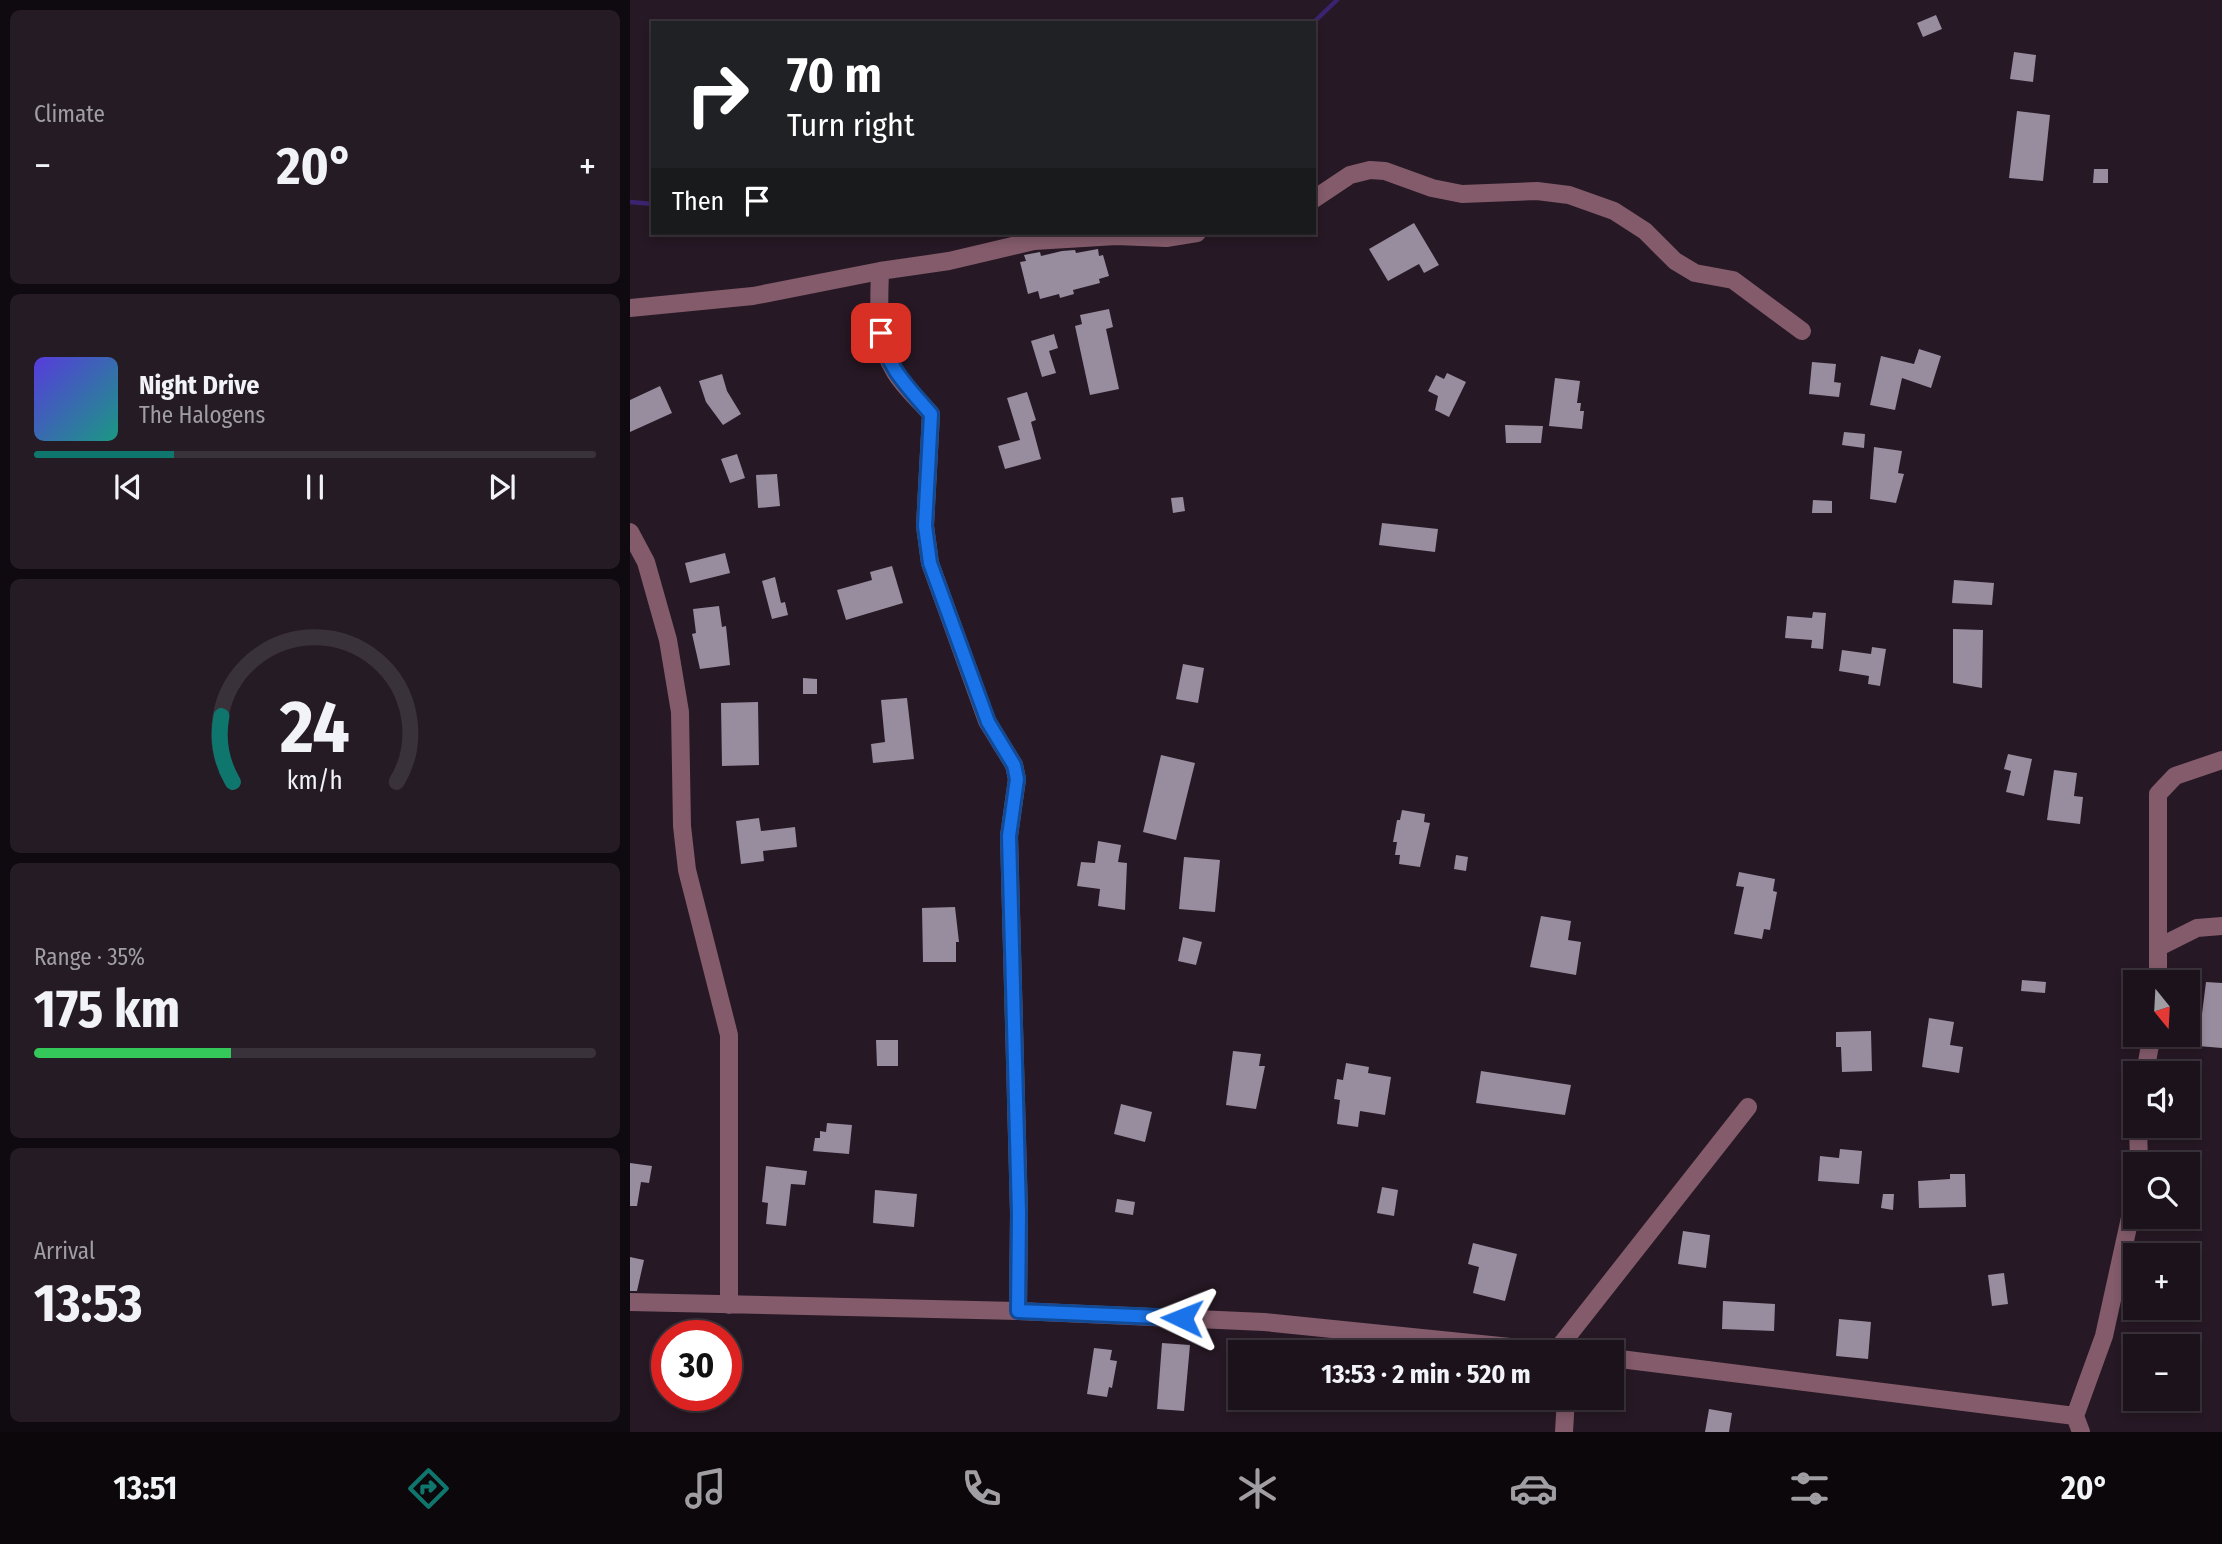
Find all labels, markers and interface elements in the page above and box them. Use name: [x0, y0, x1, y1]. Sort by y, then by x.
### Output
text: 70 m: [787, 46, 882, 105]
icon: right: [672, 49, 763, 140]
text: Climate: [34, 100, 105, 128]
text: Turn right: [787, 106, 914, 144]
text: 20°: [277, 135, 353, 198]
text: −: [34, 143, 51, 189]
text: +: [579, 143, 596, 189]
icon: arrive: [738, 182, 776, 220]
text: Then: [672, 186, 724, 217]
pin: [851, 303, 911, 363]
icon: arrive: [862, 314, 900, 352]
text: Night Drive: [139, 370, 259, 401]
text: The Halogens: [139, 401, 265, 429]
icon: previous: [109, 468, 147, 506]
icon: pause: [296, 468, 334, 506]
icon: next: [483, 468, 521, 506]
text: 24: [279, 684, 350, 771]
text: km/h: [287, 766, 343, 796]
text: Range · 35%: [34, 943, 145, 971]
north arrow: [2123, 970, 2200, 1046]
map controls: [2123, 970, 2200, 1411]
text: 175 km: [34, 978, 180, 1041]
button: sound: [2123, 1061, 2200, 1138]
button: search: [2123, 1152, 2200, 1229]
text: Arrival: [34, 1237, 95, 1265]
button: +: [2123, 1243, 2200, 1320]
text: 13:53: [34, 1272, 143, 1335]
position arrow: [1145, 1281, 1219, 1355]
speed limit sign: 30: [651, 1320, 742, 1411]
button: −: [2123, 1334, 2200, 1411]
text: 13:53 · 2 min · 520 m: [1321, 1359, 1531, 1390]
icon: directions: [404, 1464, 453, 1513]
icon: music: [681, 1464, 730, 1513]
icon: phone: [957, 1464, 1006, 1513]
icon: climate: [1233, 1464, 1282, 1513]
icon: car: [1509, 1464, 1558, 1513]
icon: filters: [1785, 1464, 1834, 1513]
text: 13:51: [114, 1469, 177, 1507]
text: 20°: [2061, 1469, 2108, 1507]

